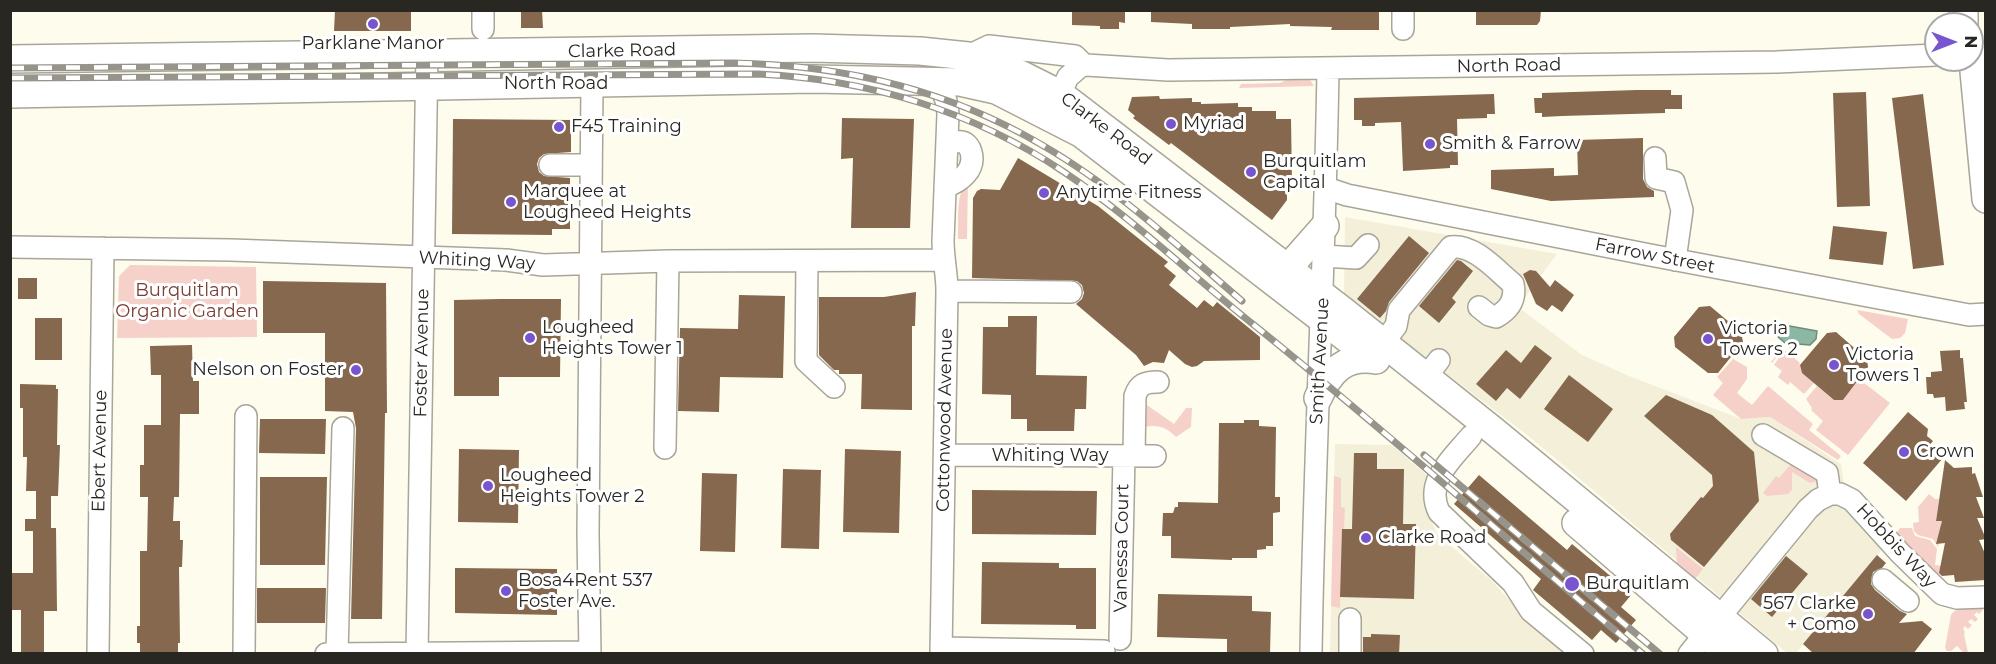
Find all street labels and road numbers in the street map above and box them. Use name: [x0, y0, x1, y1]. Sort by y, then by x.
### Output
street label: Clarke Road: [568, 39, 676, 63]
street label: North Road: [1456, 54, 1562, 78]
street label: North Road: [504, 73, 608, 95]
street label: Clarke Road: [1056, 88, 1156, 170]
street label: Farrow Street: [1593, 234, 1717, 278]
street label: Whiting Way: [418, 247, 536, 275]
street label: Foster Avenue: [410, 288, 434, 418]
street label: Smith Avenue: [1306, 297, 1334, 425]
street label: Cottonwood Avenue: [933, 328, 957, 512]
street label: Ebert Avenue: [88, 390, 112, 512]
street label: Whiting Way: [992, 445, 1108, 467]
street label: Vanessa Court: [1110, 483, 1134, 613]
street label: Hobbis Way: [1851, 499, 1941, 593]

